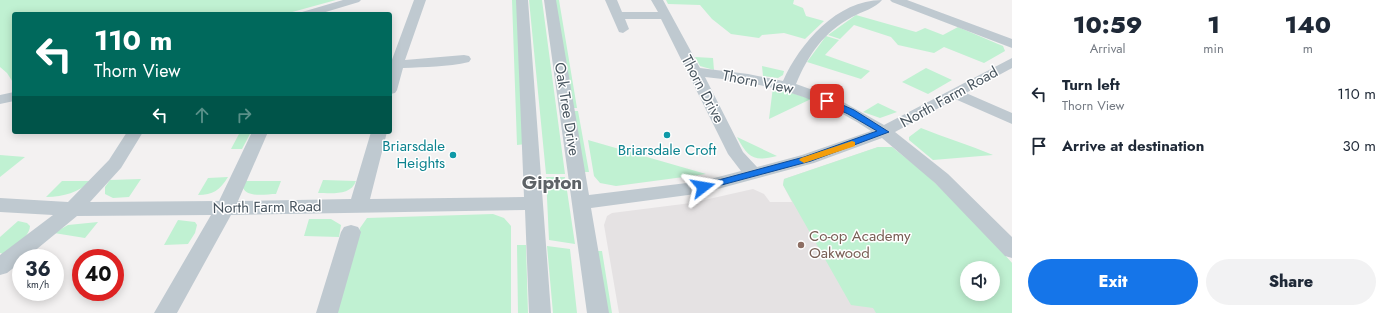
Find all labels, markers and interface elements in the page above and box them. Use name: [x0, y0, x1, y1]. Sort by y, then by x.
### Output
text: 10:59: [1073, 7, 1143, 42]
text: 1: [1207, 7, 1220, 42]
text: 140: [1285, 7, 1331, 42]
text: 110 m: [94, 20, 172, 61]
icon: left: [28, 28, 80, 80]
text: Arrival: [1090, 39, 1126, 58]
text: min: [1203, 39, 1224, 58]
text: m: [1303, 39, 1313, 58]
street label: Thorn Drive: [676, 51, 730, 127]
text: Thorn View: [94, 58, 180, 84]
street label: Oak Tree Drive: [549, 61, 585, 157]
street label: North Farm Road: [896, 61, 1002, 133]
street label: Thorn View: [721, 64, 796, 100]
text: Turn left: [1062, 74, 1120, 96]
icon: left: [1028, 83, 1050, 105]
text: 110 m: [1337, 83, 1376, 105]
pin: [810, 84, 844, 118]
icon: arrive: [816, 90, 838, 112]
text: Thorn View: [1062, 96, 1124, 115]
icon: left: [149, 104, 171, 126]
icon: ahead: [191, 104, 213, 126]
icon: right: [233, 104, 255, 126]
marker: Briarsdale Croft: [662, 130, 672, 140]
place label: Briarsdale Heights: [382, 135, 445, 174]
icon: arrive: [1028, 135, 1050, 157]
text: Arrive at destination: [1062, 135, 1204, 157]
text: 30 m: [1343, 135, 1376, 157]
place label: Briarsdale Croft: [618, 139, 717, 161]
marker: Briarsdale Heights: [448, 150, 458, 160]
position arrow: [682, 166, 724, 208]
district label: Gipton: [522, 169, 582, 196]
street label: North Farm Road: [212, 195, 322, 219]
place label: Co-op Academy Oakwood: [809, 225, 911, 264]
marker: Co-op Academy Oakwood: [796, 240, 806, 250]
speed limit sign: 40: [72, 249, 124, 301]
text: 36: [25, 255, 51, 284]
button: Exit: [1028, 259, 1198, 305]
button: Share: [1206, 259, 1376, 305]
map controls: [960, 261, 1000, 301]
button: sound: [960, 261, 1000, 301]
text: km/h: [27, 277, 49, 292]

